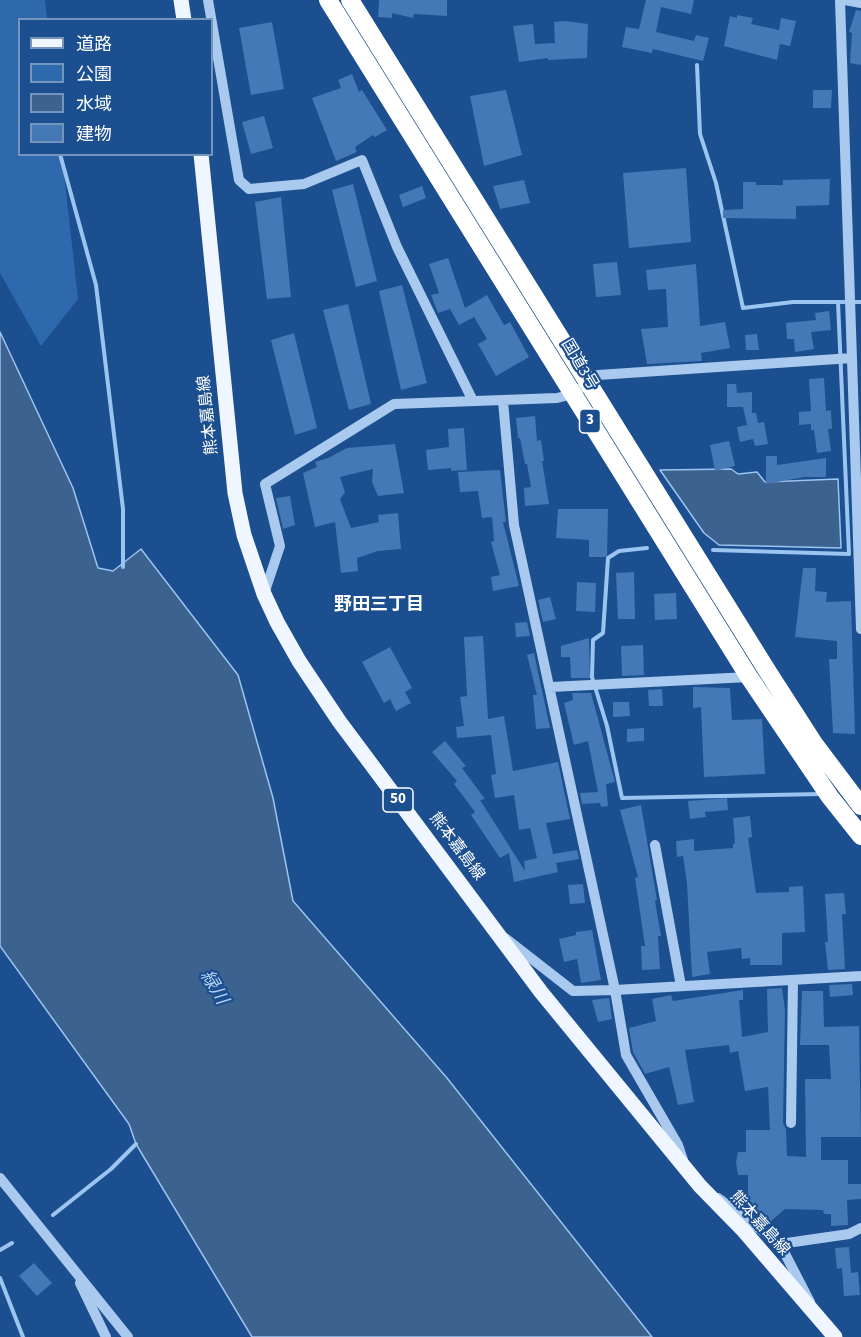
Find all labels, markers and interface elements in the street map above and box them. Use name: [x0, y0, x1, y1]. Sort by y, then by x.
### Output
legend: [18, 18, 213, 156]
text: 道路: [76, 32, 112, 57]
text: 公園: [76, 62, 112, 87]
text: 水域: [76, 92, 112, 117]
text: 建物: [76, 122, 112, 147]
street label: 国道3号: [556, 336, 602, 394]
street label: 熊本嘉島線: [195, 374, 223, 456]
road number: 3: [580, 409, 600, 433]
district label: 野田三丁目: [334, 595, 424, 617]
road number: 50: [383, 788, 413, 812]
street label: 熊本嘉島線: [424, 809, 488, 885]
water label: 緑川: [194, 967, 232, 1009]
street label: 熊本嘉島線: [725, 1188, 793, 1260]

